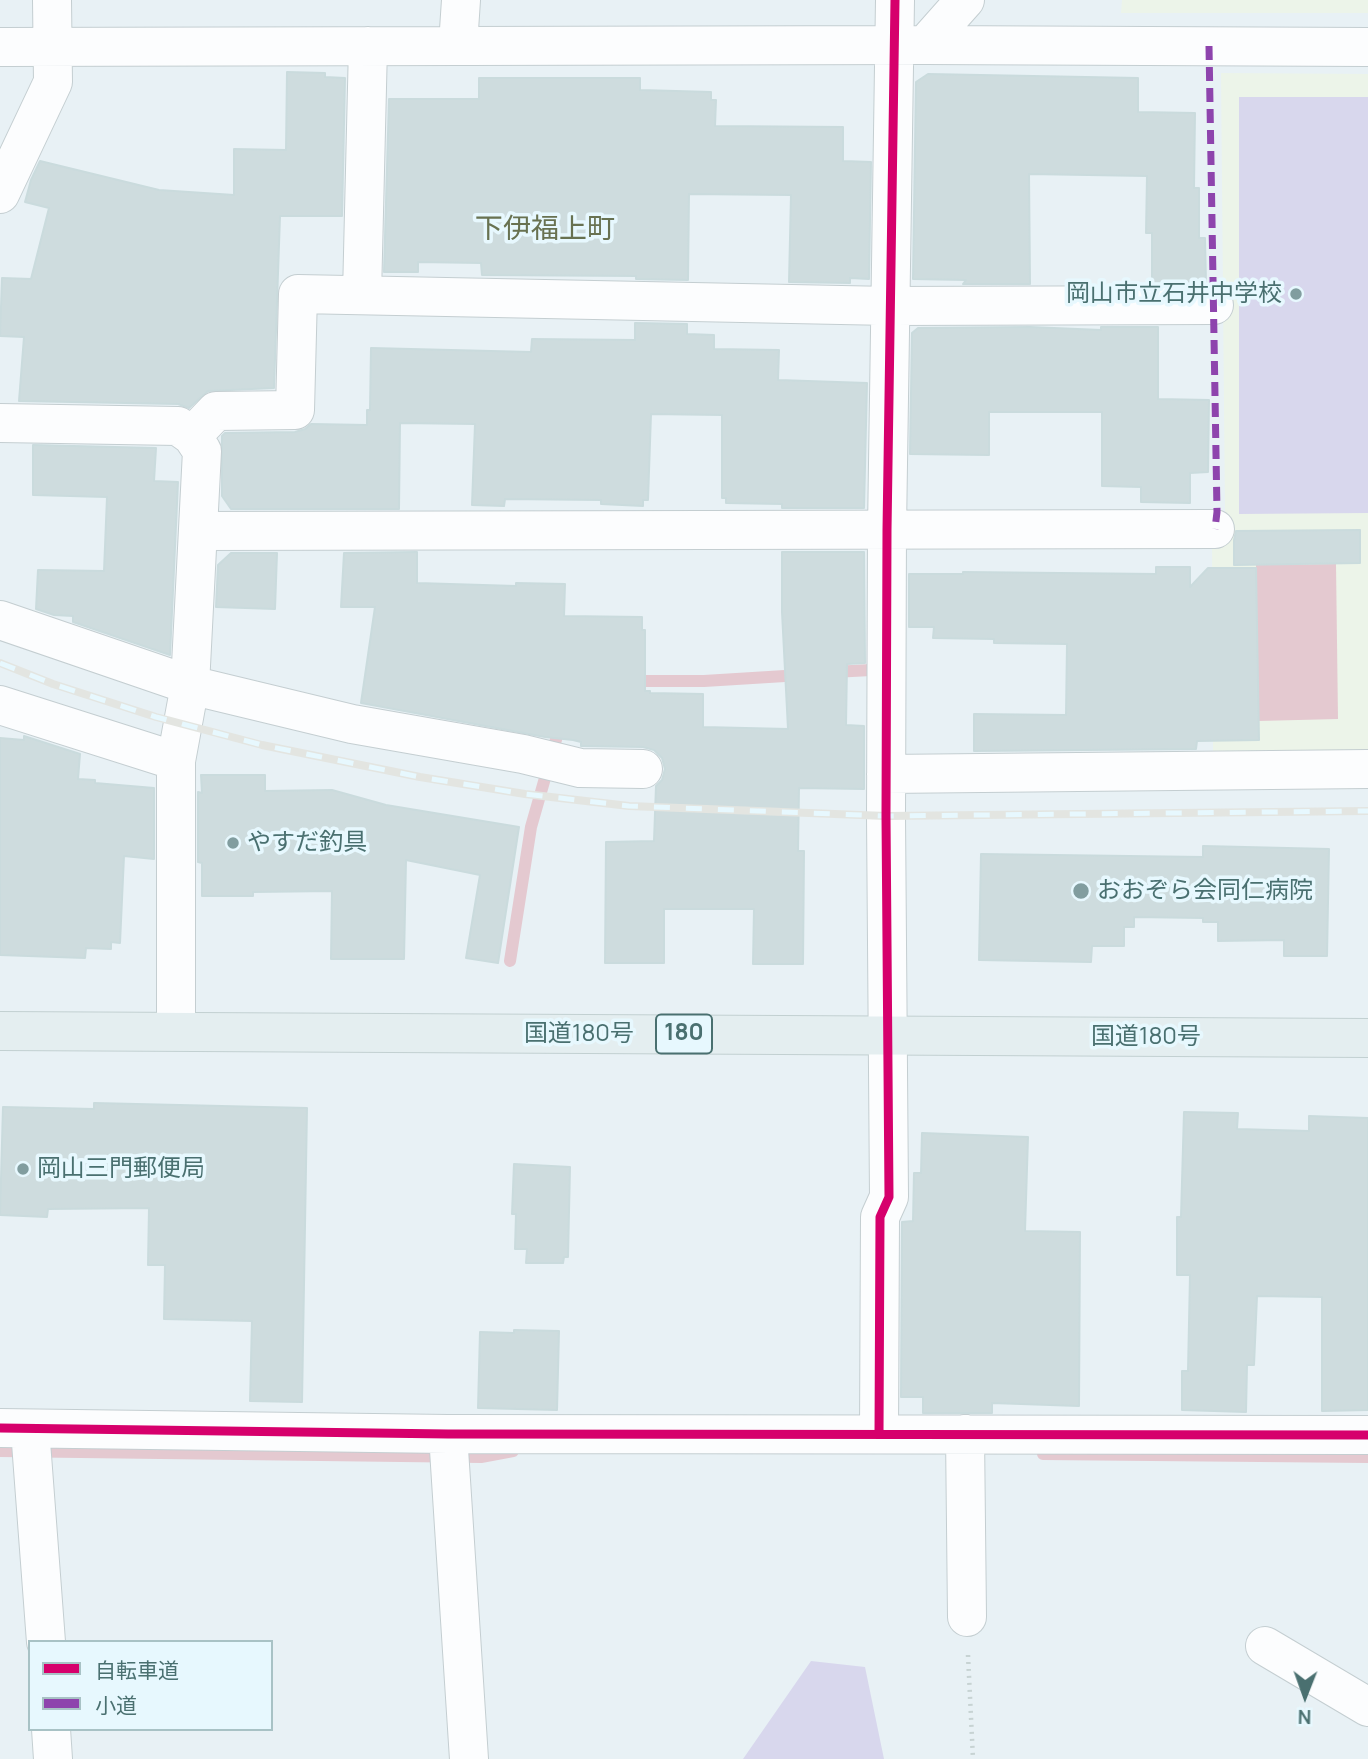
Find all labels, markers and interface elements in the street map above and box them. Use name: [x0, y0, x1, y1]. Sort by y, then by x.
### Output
district label: 下伊福上町: [475, 213, 615, 247]
place label: 岡山市立石井中学校: [1066, 280, 1282, 308]
marker: 岡山市立石井中学校: [1288, 286, 1304, 302]
place label: やすだ釣具: [247, 829, 367, 857]
marker: やすだ釣具: [225, 835, 241, 851]
place label: おおぞら会同仁病院: [1097, 877, 1313, 905]
marker: おおぞら会同仁病院: [1071, 881, 1091, 901]
road number: 180: [656, 1015, 712, 1054]
street label: 国道180号: [524, 1020, 634, 1048]
street label: 国道180号: [1091, 1023, 1201, 1051]
place label: 岡山三門郵便局: [37, 1155, 205, 1183]
marker: 岡山三門郵便局: [15, 1161, 31, 1177]
legend: [28, 1640, 273, 1731]
text: 自転車道: [95, 1656, 179, 1684]
north arrow: [1270, 1661, 1340, 1731]
text: 小道: [95, 1691, 137, 1719]
text: N: [1298, 1704, 1312, 1730]

